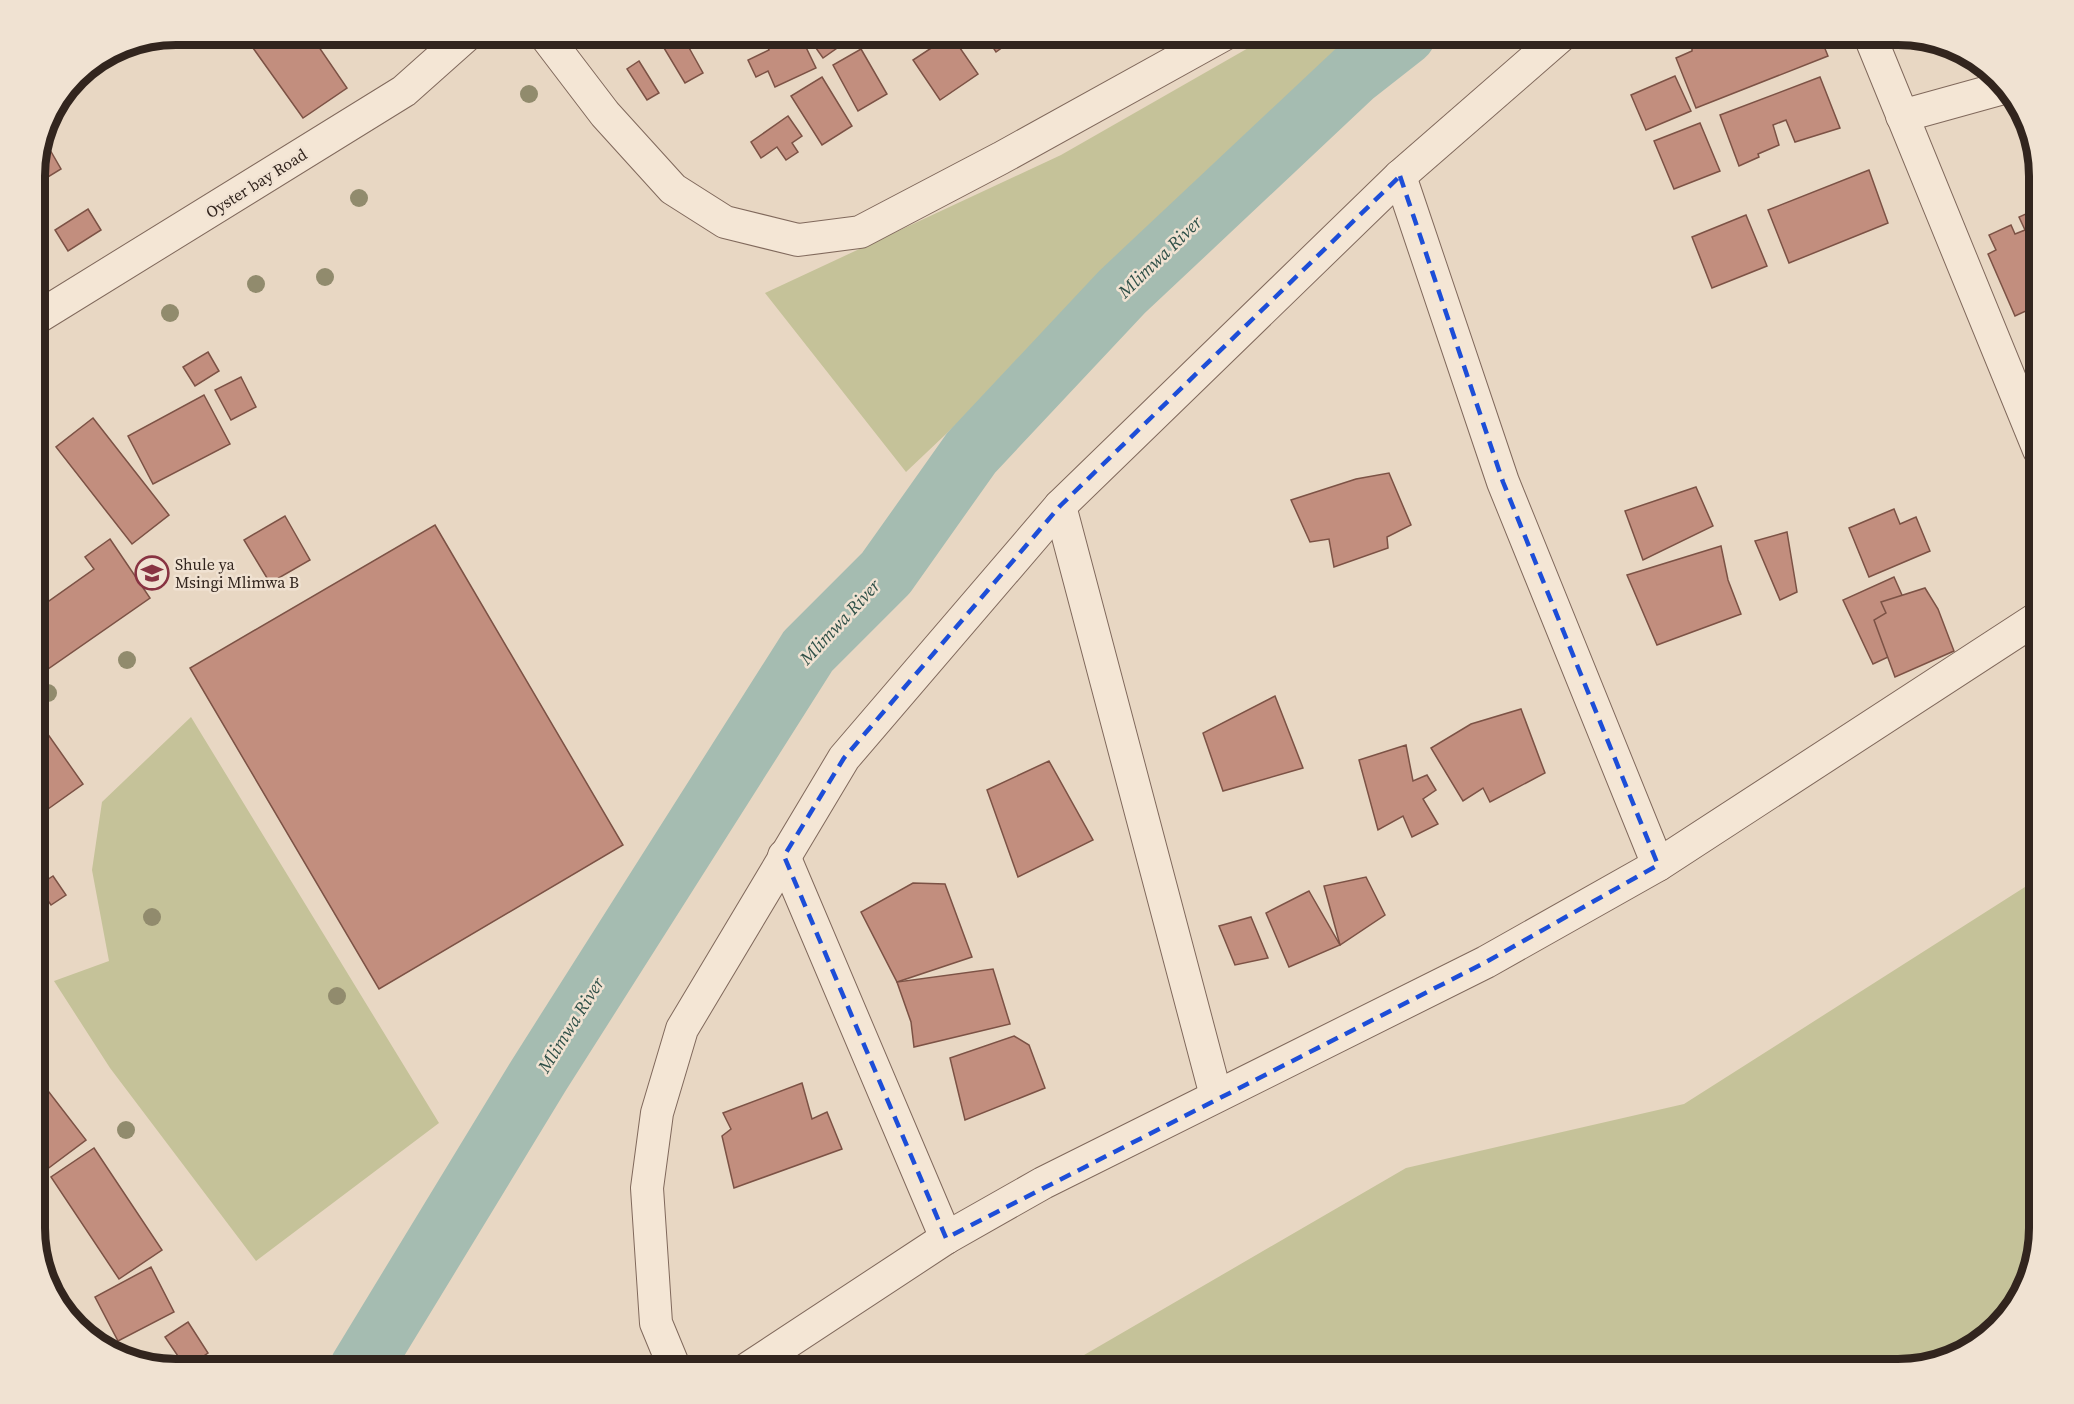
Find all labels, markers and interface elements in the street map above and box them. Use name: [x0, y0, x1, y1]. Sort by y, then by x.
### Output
street label: Oyster bay Road: [201, 143, 311, 223]
water label: Mlimwa River: [1111, 210, 1208, 304]
place label: Shule ya Msingi Mlimwa B: [175, 553, 299, 593]
school or university icon: Shule ya Msingi Mlimwa B: [134, 555, 170, 591]
water label: Mlimwa River: [793, 573, 886, 670]
water label: Mlimwa River: [531, 972, 610, 1078]

